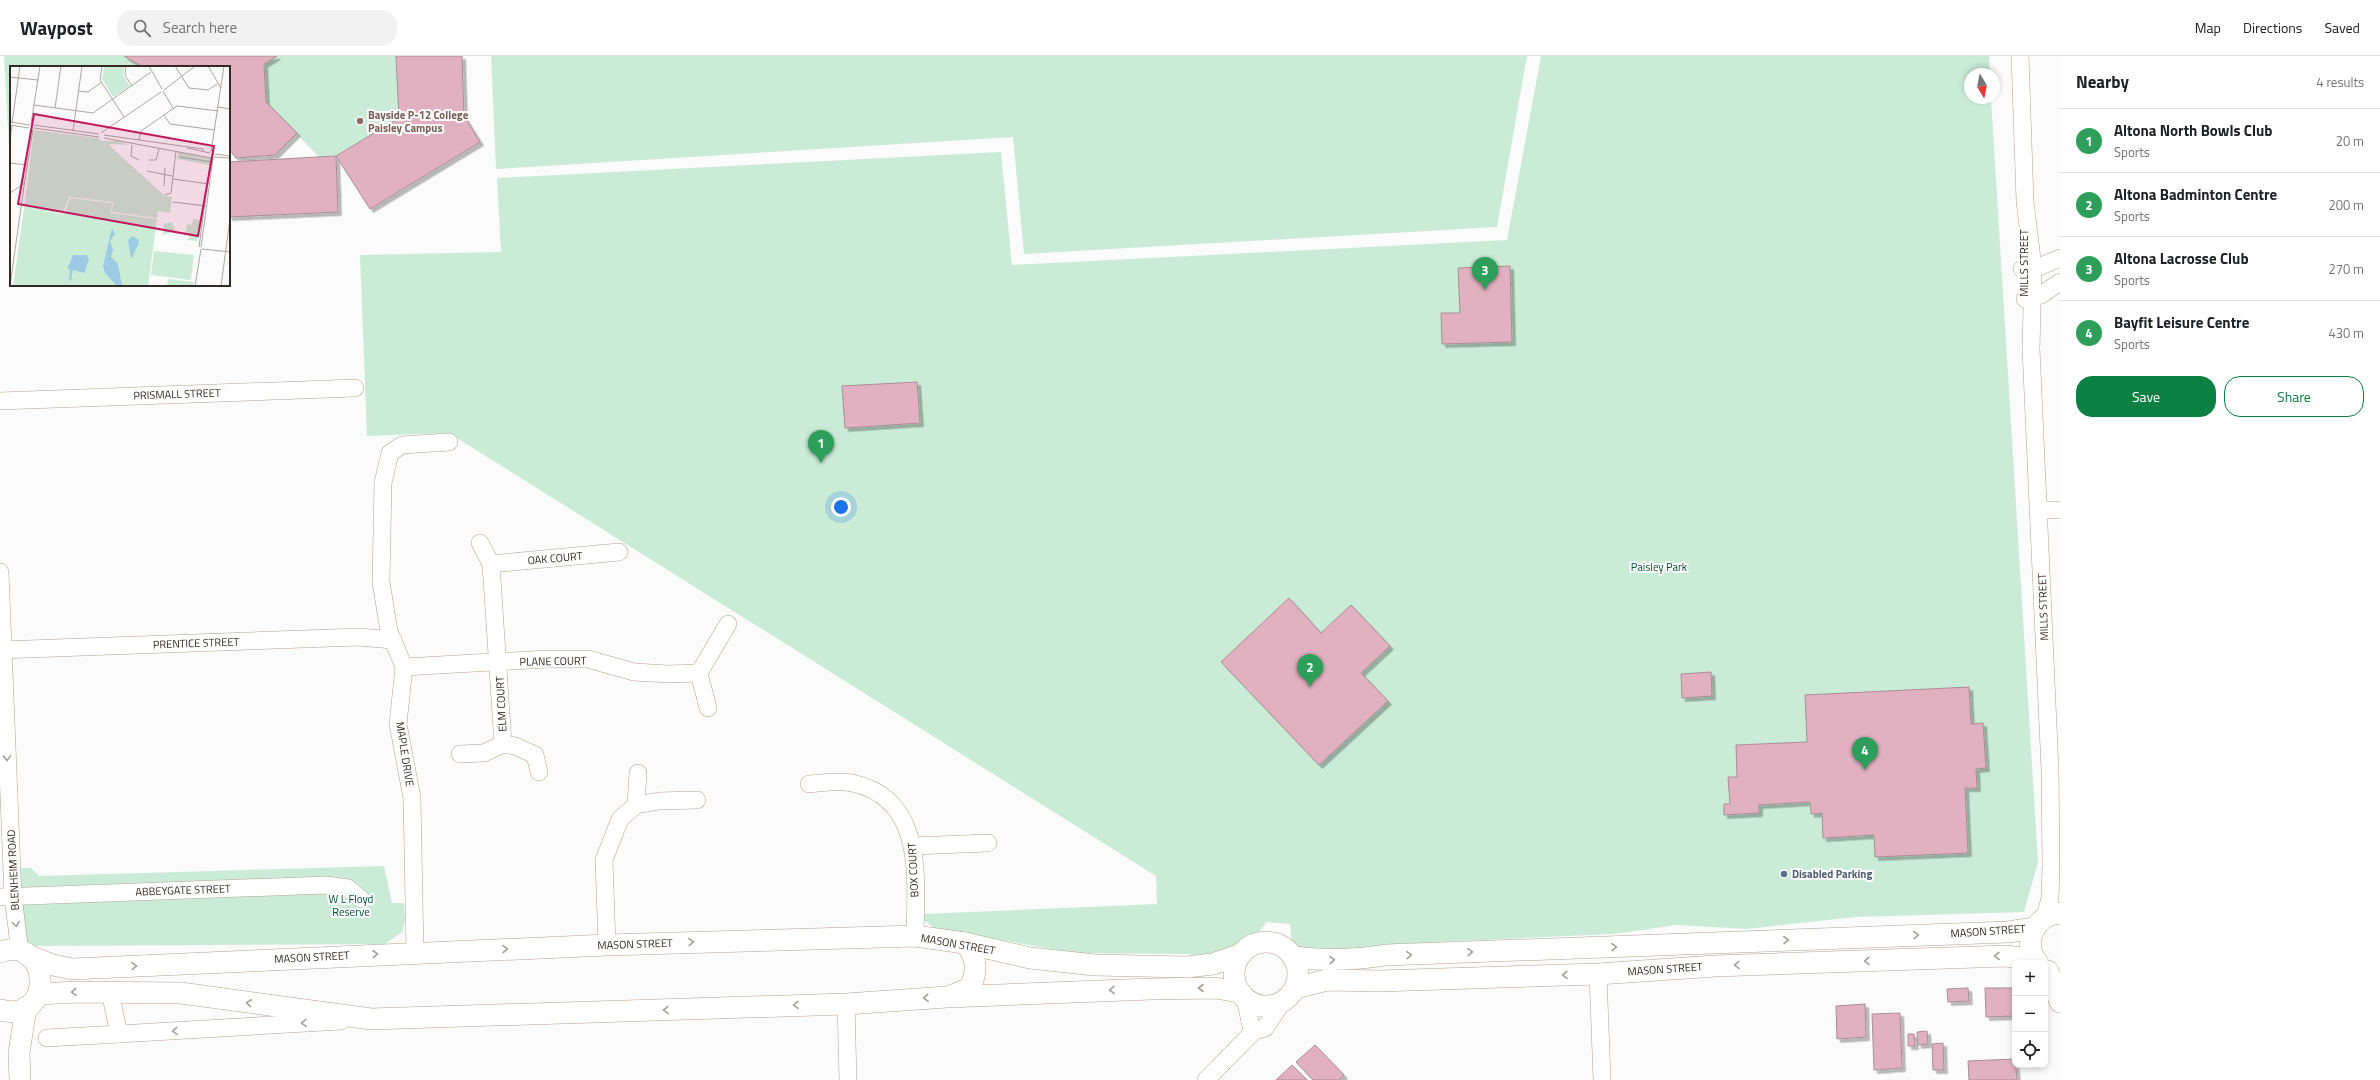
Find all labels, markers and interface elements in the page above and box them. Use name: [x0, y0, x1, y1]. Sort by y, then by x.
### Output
search box: [117, 10, 397, 46]
text: Waypost: [20, 13, 93, 42]
text: Search here: [163, 16, 237, 39]
icon: search: [131, 17, 153, 39]
text: Map: [2195, 17, 2221, 38]
text: Directions: [2243, 17, 2302, 38]
text: Saved: [2324, 17, 2360, 38]
inset map: [10, 66, 230, 286]
north arrow: [1964, 68, 2000, 104]
text: Nearby: [2076, 69, 2129, 95]
text: 4 results: [2316, 72, 2364, 92]
place label: Bayside P-12 College Paisley Campus: [368, 107, 469, 136]
marker: Bayside P-12 College Paisley Campus: [355, 116, 365, 126]
text: Altona North Bowls Club: [2114, 119, 2272, 142]
text: 1: [2085, 131, 2093, 151]
text: 20 m: [2336, 131, 2364, 151]
text: Sports: [2114, 142, 2150, 162]
text: Altona Badminton Centre: [2114, 183, 2277, 206]
text: 2: [2085, 195, 2093, 215]
text: 200 m: [2328, 195, 2364, 215]
text: Sports: [2114, 206, 2150, 226]
street label: MILLS STREET: [2016, 229, 2032, 297]
text: Altona Lacrosse Club: [2114, 247, 2249, 270]
pin: 3: [1472, 257, 1498, 290]
text: 3: [2085, 259, 2093, 279]
text: 270 m: [2328, 259, 2364, 279]
text: Sports: [2114, 270, 2150, 290]
text: Bayfit Leisure Centre: [2114, 311, 2249, 334]
text: 4: [2085, 323, 2093, 343]
text: 430 m: [2328, 323, 2364, 343]
text: Sports: [2114, 334, 2150, 354]
button: Save: [2076, 376, 2216, 417]
button: Share: [2224, 376, 2364, 417]
street label: PRISMALL STREET: [133, 384, 221, 404]
pin: 1: [808, 430, 834, 463]
your location: [831, 497, 851, 517]
street label: OAK COURT: [527, 548, 583, 568]
park label: Paisley Park: [1631, 559, 1688, 575]
street label: MILLS STREET: [2034, 573, 2052, 641]
street label: PRENTICE STREET: [153, 633, 240, 653]
street label: PLANE COURT: [519, 652, 587, 670]
pin: 2: [1297, 654, 1323, 687]
street label: ELM COURT: [492, 676, 510, 732]
street label: MAPLE DRIVE: [392, 721, 418, 787]
pin: 4: [1852, 737, 1878, 770]
one-way arrow: [3, 755, 12, 761]
street label: BLENHEIM ROAD: [3, 829, 23, 911]
street label: BOX COURT: [904, 842, 922, 898]
place label: Disabled Parking: [1792, 866, 1872, 882]
marker: Disabled Parking: [1779, 869, 1789, 879]
street label: ABBEYGATE STREET: [135, 880, 231, 900]
park label: W L Floyd Reserve: [329, 891, 374, 920]
street label: MASON STREET: [1950, 920, 2026, 942]
one-way arrow: [11, 921, 20, 927]
street label: MASON STREET: [920, 930, 997, 958]
one-way arrow: [1913, 931, 1919, 939]
street label: MASON STREET: [597, 935, 673, 953]
one-way arrow: [1783, 936, 1789, 944]
one-way arrow: [688, 938, 694, 947]
one-way arrow: [1611, 942, 1617, 951]
one-way arrow: [502, 945, 508, 953]
street label: MASON STREET: [274, 947, 350, 967]
one-way arrow: [1467, 948, 1473, 957]
one-way arrow: [372, 950, 378, 959]
one-way arrow: [1406, 950, 1412, 959]
one-way arrow: [1994, 952, 2000, 961]
one-way arrow: [1329, 955, 1335, 964]
one-way arrow: [1864, 956, 1870, 965]
street label: MASON STREET: [1627, 958, 1703, 980]
map controls: [2012, 960, 2048, 1068]
button: +: [2012, 960, 2048, 996]
one-way arrow: [1734, 961, 1740, 969]
one-way arrow: [131, 962, 137, 970]
one-way arrow: [1562, 971, 1568, 979]
one-way arrow: [1198, 984, 1204, 992]
one-way arrow: [1109, 986, 1115, 994]
one-way arrow: [71, 988, 77, 996]
one-way arrow: [923, 994, 929, 1003]
button: −: [2012, 996, 2048, 1032]
one-way arrow: [246, 998, 253, 1007]
one-way arrow: [793, 1001, 799, 1009]
one-way arrow: [663, 1005, 669, 1014]
one-way arrow: [301, 1019, 307, 1028]
one-way arrow: [172, 1026, 178, 1035]
button: locate: [2012, 1032, 2048, 1068]

